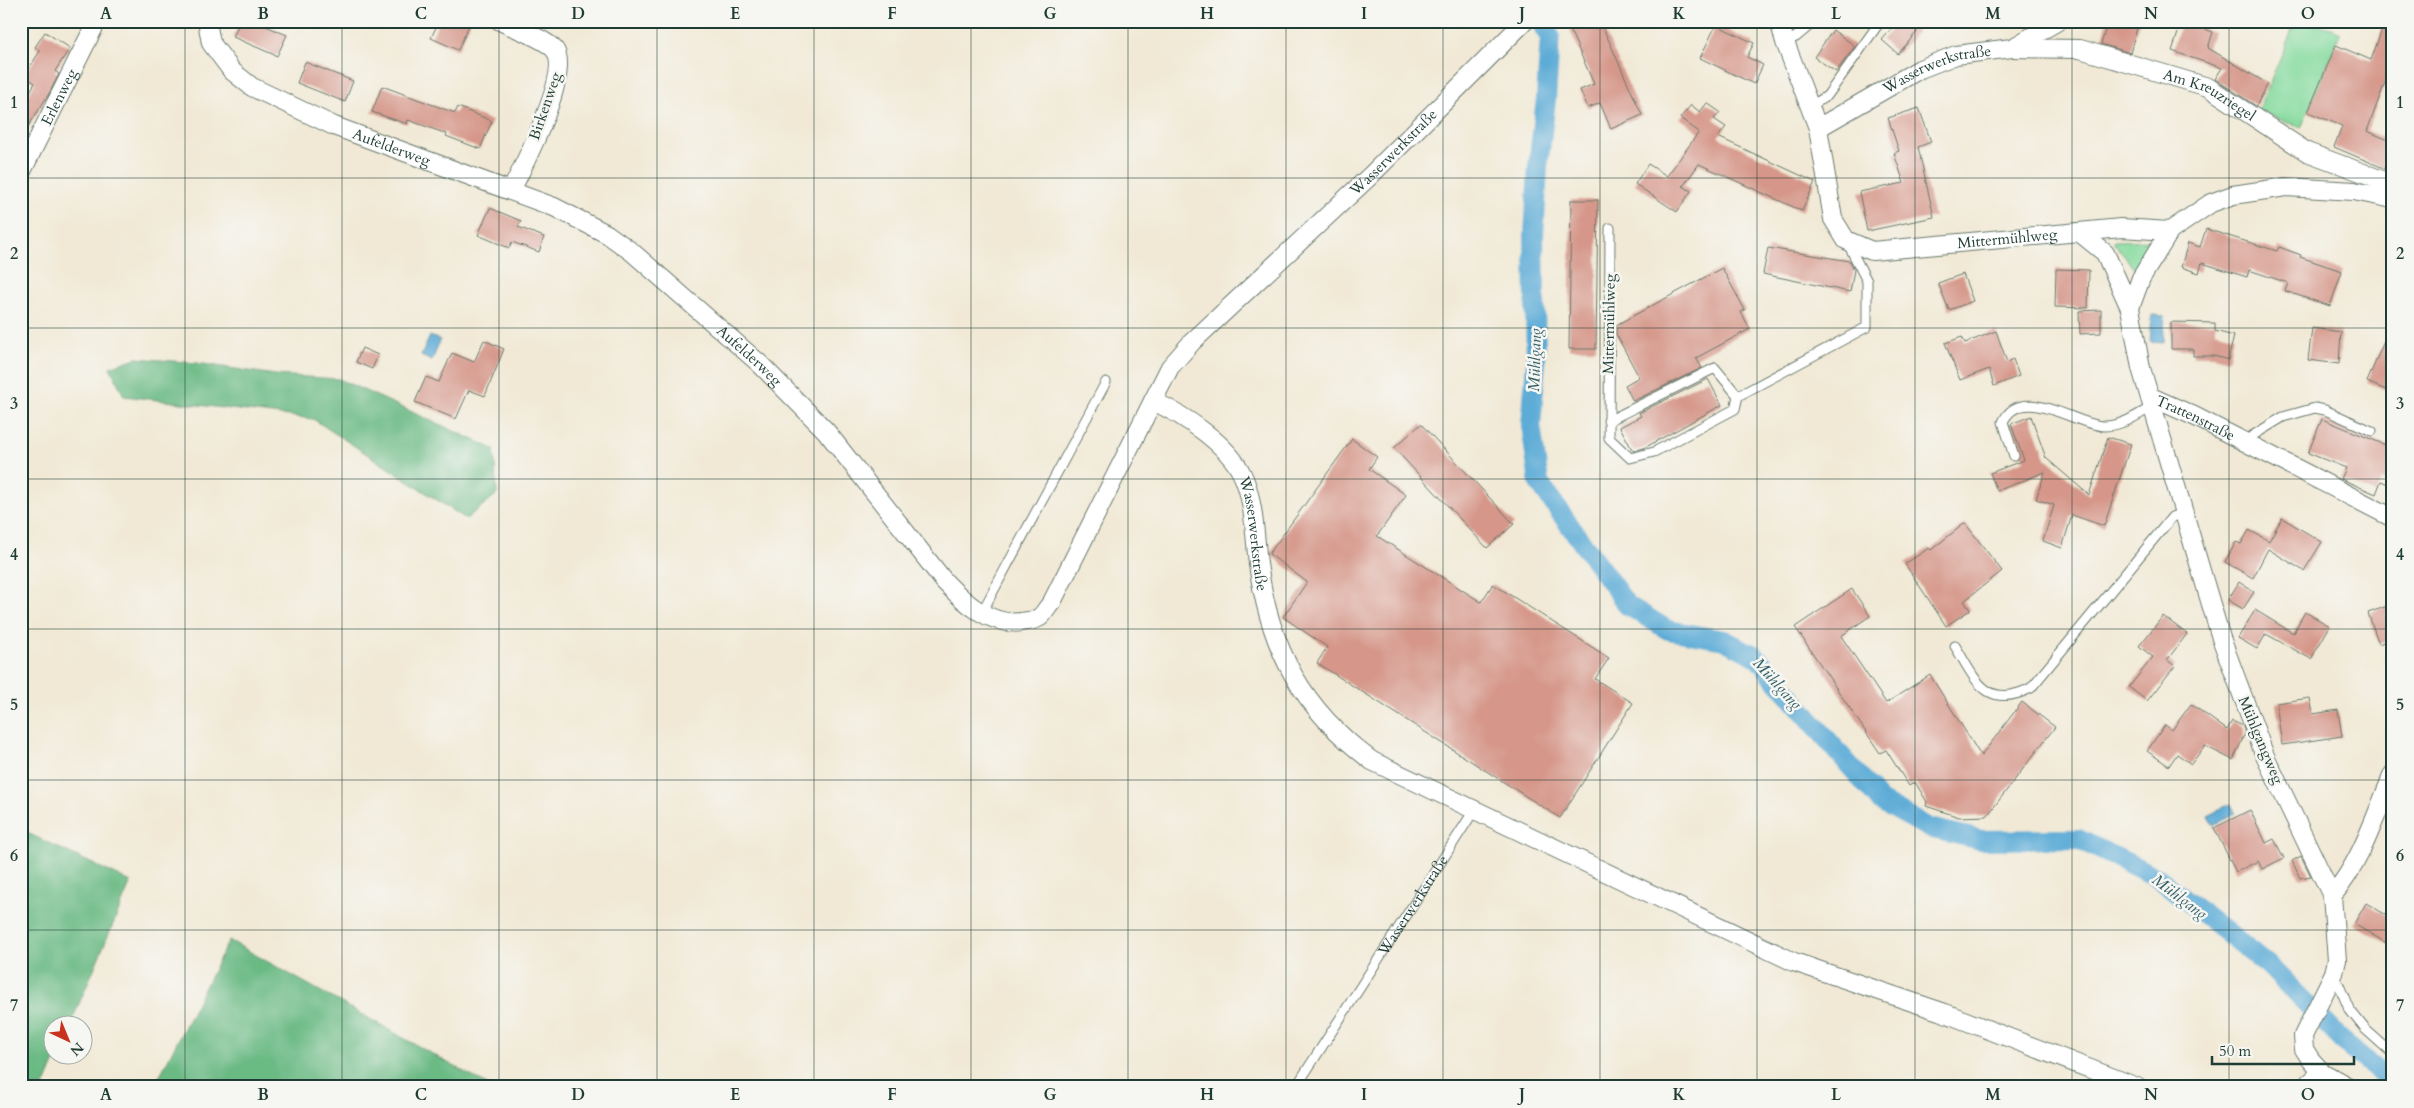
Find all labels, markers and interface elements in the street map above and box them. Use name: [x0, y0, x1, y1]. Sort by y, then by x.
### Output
text: A: [100, 3, 112, 25]
text: B: [257, 3, 269, 25]
text: C: [415, 3, 427, 25]
text: D: [571, 3, 585, 25]
text: E: [730, 3, 740, 25]
text: F: [887, 3, 897, 25]
text: G: [1043, 3, 1057, 25]
text: H: [1200, 3, 1214, 25]
text: I: [1361, 3, 1367, 25]
text: J: [1517, 3, 1525, 25]
text: K: [1673, 3, 1686, 25]
text: L: [1831, 3, 1842, 25]
text: M: [1985, 3, 2001, 25]
text: N: [2144, 3, 2158, 25]
text: O: [2301, 3, 2315, 25]
street label: Wasserwerkstraße: [1878, 41, 1992, 99]
street label: Am Kreuzriegel: [2161, 64, 2260, 126]
street label: Erlenweg: [36, 65, 82, 129]
street label: Birkenweg: [524, 69, 566, 143]
text: 1: [10, 92, 18, 114]
text: 1: [2396, 92, 2404, 114]
street label: Wasserwerkstraße: [1345, 105, 1441, 201]
street label: Aufelderweg: [350, 124, 434, 171]
street label: Mittermühlweg: [1956, 224, 2059, 253]
text: 2: [10, 243, 18, 265]
text: 2: [2396, 243, 2404, 265]
street label: Mittermühlweg: [1598, 273, 1620, 374]
street label: Aufelderweg: [712, 321, 787, 391]
water label: Mühlgang: [1523, 327, 1547, 392]
street label: Trattenstraße: [2153, 390, 2238, 445]
text: 3: [10, 393, 18, 415]
text: 3: [2396, 393, 2404, 415]
street label: Wasserwerkstraße: [1234, 473, 1272, 593]
text: 4: [10, 544, 18, 566]
text: 4: [2396, 544, 2404, 566]
water label: Mühlgang: [1748, 653, 1807, 715]
street label: Mühlgangweg: [2234, 693, 2289, 787]
text: 5: [10, 694, 18, 716]
text: 5: [2396, 694, 2404, 716]
text: 6: [10, 845, 18, 867]
text: 6: [2396, 845, 2404, 867]
street label: Wasserwerkstraße: [1373, 851, 1453, 960]
water label: Mühlgang: [2147, 869, 2212, 925]
text: 7: [10, 995, 18, 1017]
text: 7: [2396, 995, 2404, 1017]
north arrow: [42, 1016, 92, 1066]
scale bar: [2212, 1033, 2354, 1065]
text: N: [66, 1038, 88, 1060]
text: 50 m: [2219, 1041, 2251, 1061]
text: A: [100, 1084, 112, 1106]
text: B: [257, 1084, 269, 1106]
text: C: [415, 1084, 427, 1106]
text: D: [571, 1084, 585, 1106]
text: E: [730, 1084, 740, 1106]
text: F: [887, 1084, 897, 1106]
text: G: [1043, 1084, 1057, 1106]
text: H: [1200, 1084, 1214, 1106]
text: I: [1361, 1084, 1367, 1106]
text: J: [1517, 1084, 1525, 1106]
text: K: [1673, 1084, 1686, 1106]
text: L: [1831, 1084, 1842, 1106]
text: M: [1985, 1084, 2001, 1106]
text: N: [2144, 1084, 2158, 1106]
text: O: [2301, 1084, 2315, 1106]

